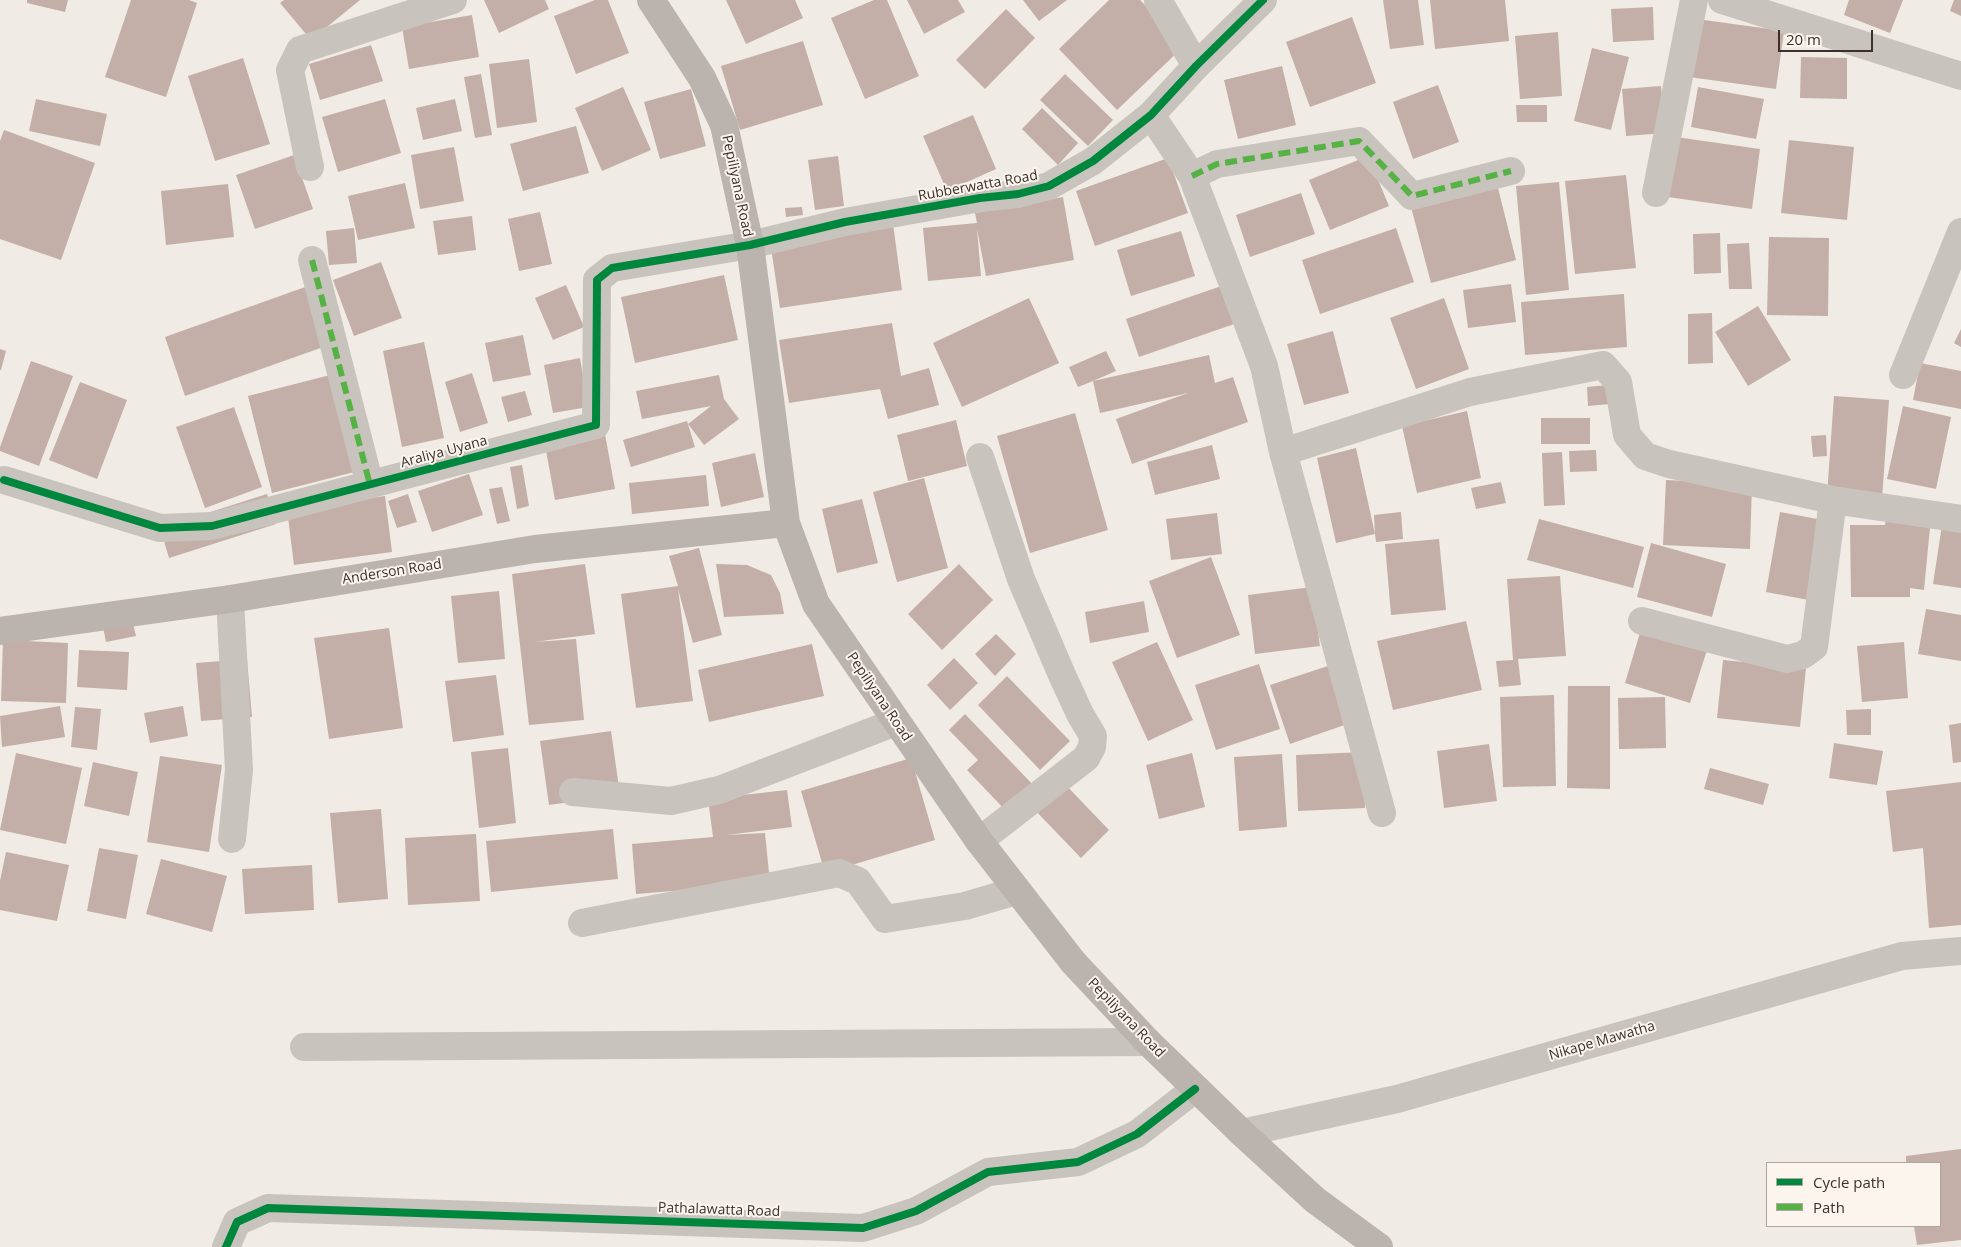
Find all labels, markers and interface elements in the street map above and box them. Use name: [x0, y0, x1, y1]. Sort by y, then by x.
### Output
scale bar: [1781, 20, 1876, 52]
text: 20 m: [1786, 29, 1821, 49]
street label: Pepiliyana Road: [718, 134, 756, 238]
street label: Rubberwatta Road: [917, 167, 1039, 205]
street label: Araliya Uyana: [399, 432, 489, 472]
street label: Anderson Road: [341, 556, 443, 588]
street label: Pepiliyana Road: [843, 649, 915, 745]
street label: Pepiliyana Road: [1084, 975, 1168, 1061]
street label: Nikape Mawatha: [1547, 1018, 1657, 1064]
legend: [1766, 1162, 1941, 1227]
text: Cycle path: [1813, 1172, 1885, 1192]
text: Path: [1813, 1197, 1845, 1217]
street label: Pathalawatta Road: [658, 1199, 780, 1221]

